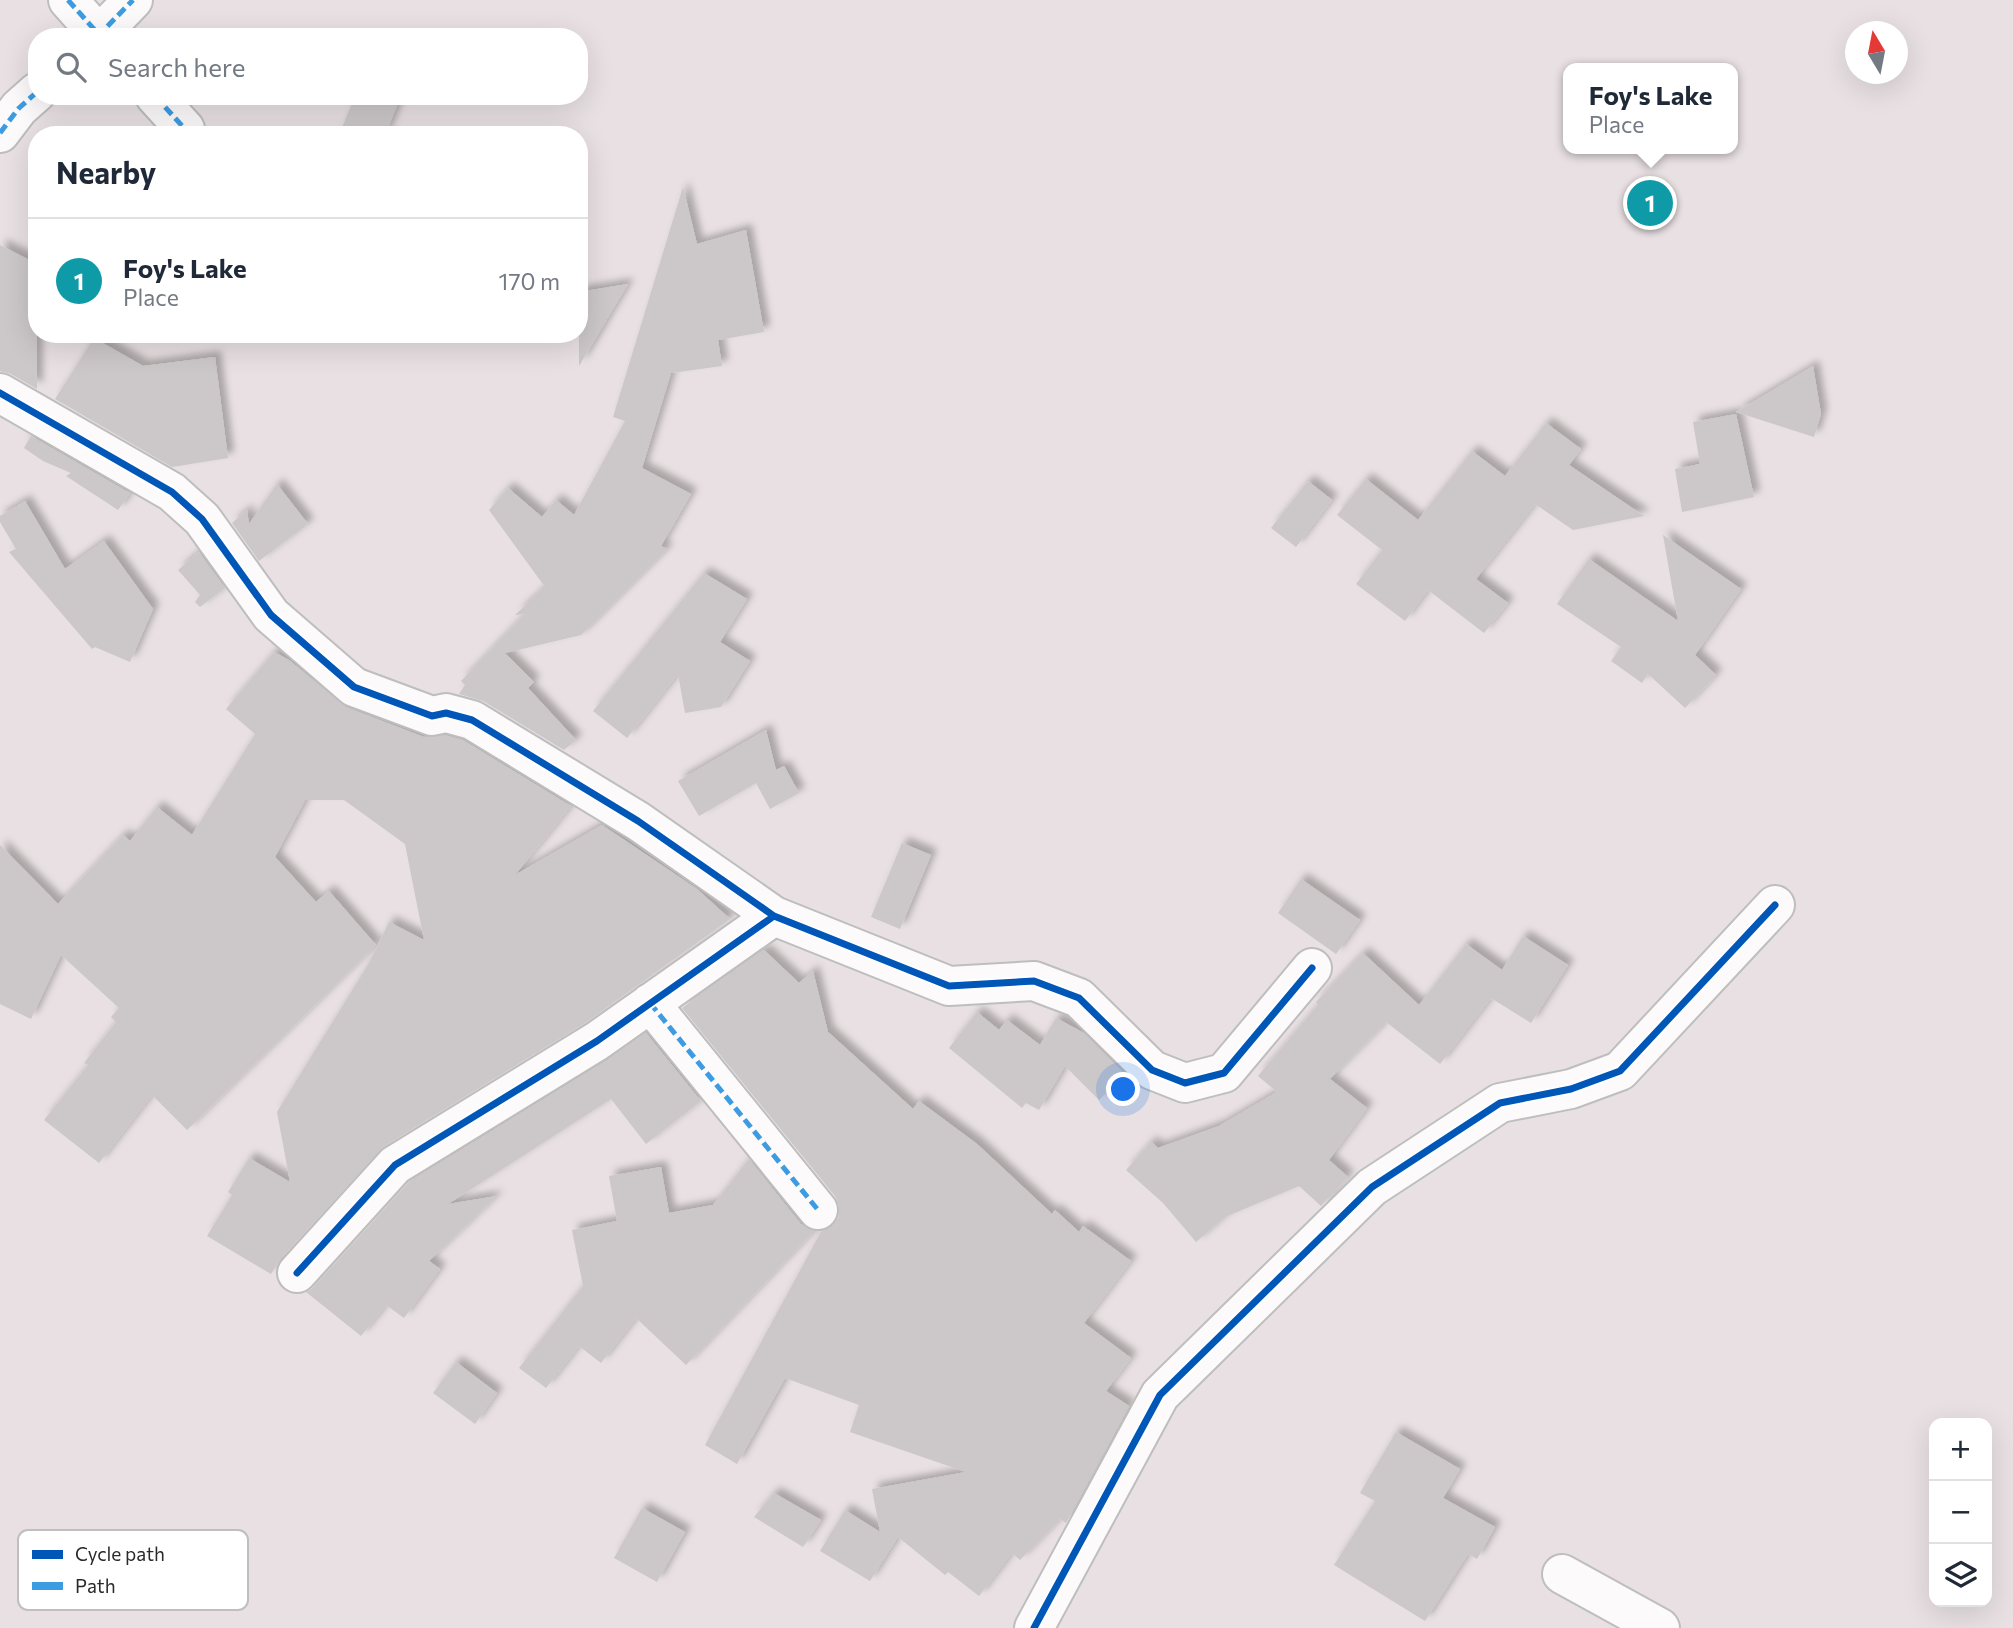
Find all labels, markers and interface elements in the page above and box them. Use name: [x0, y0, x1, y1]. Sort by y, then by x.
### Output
north arrow: [1845, 21, 1908, 84]
search box: [28, 28, 588, 105]
icon: search: [52, 48, 90, 86]
text: Search here: [108, 51, 246, 82]
popup: [1563, 63, 1738, 154]
text: Foy's Lake: [1589, 79, 1712, 110]
text: Place: [1589, 110, 1644, 138]
text: Nearby: [56, 153, 156, 190]
pin: 1: [1627, 177, 1673, 229]
text: Foy's Lake: [123, 252, 247, 283]
text: 1: [74, 267, 84, 295]
text: 170 m: [499, 267, 560, 295]
text: Place: [123, 283, 179, 311]
your location: [1106, 1072, 1140, 1106]
map controls: [1929, 1418, 1992, 1607]
button: +: [1929, 1418, 1992, 1481]
button: −: [1929, 1481, 1992, 1544]
legend: [18, 1530, 248, 1610]
text: Cycle path: [75, 1542, 165, 1565]
button: layers: [1929, 1544, 1992, 1607]
text: Path: [75, 1574, 116, 1597]

